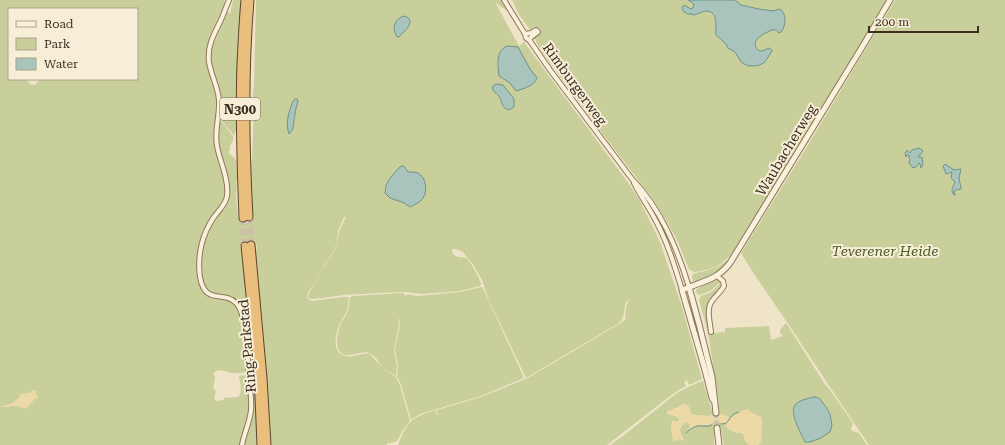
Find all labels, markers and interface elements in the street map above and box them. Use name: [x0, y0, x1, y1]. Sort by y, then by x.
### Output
legend: [8, 8, 138, 80]
scale bar: [869, 8, 978, 34]
text: 200 m: [875, 15, 909, 29]
text: Road: [44, 17, 74, 31]
text: Park: [44, 37, 71, 51]
street label: Rimburgerweg: [540, 40, 610, 128]
text: Water: [44, 57, 78, 71]
road number: N300: [220, 98, 260, 120]
street label: Waubacherweg: [752, 101, 820, 199]
park label: Teverener Heide: [832, 243, 938, 259]
street label: Ring Parkstad: [235, 299, 259, 393]

